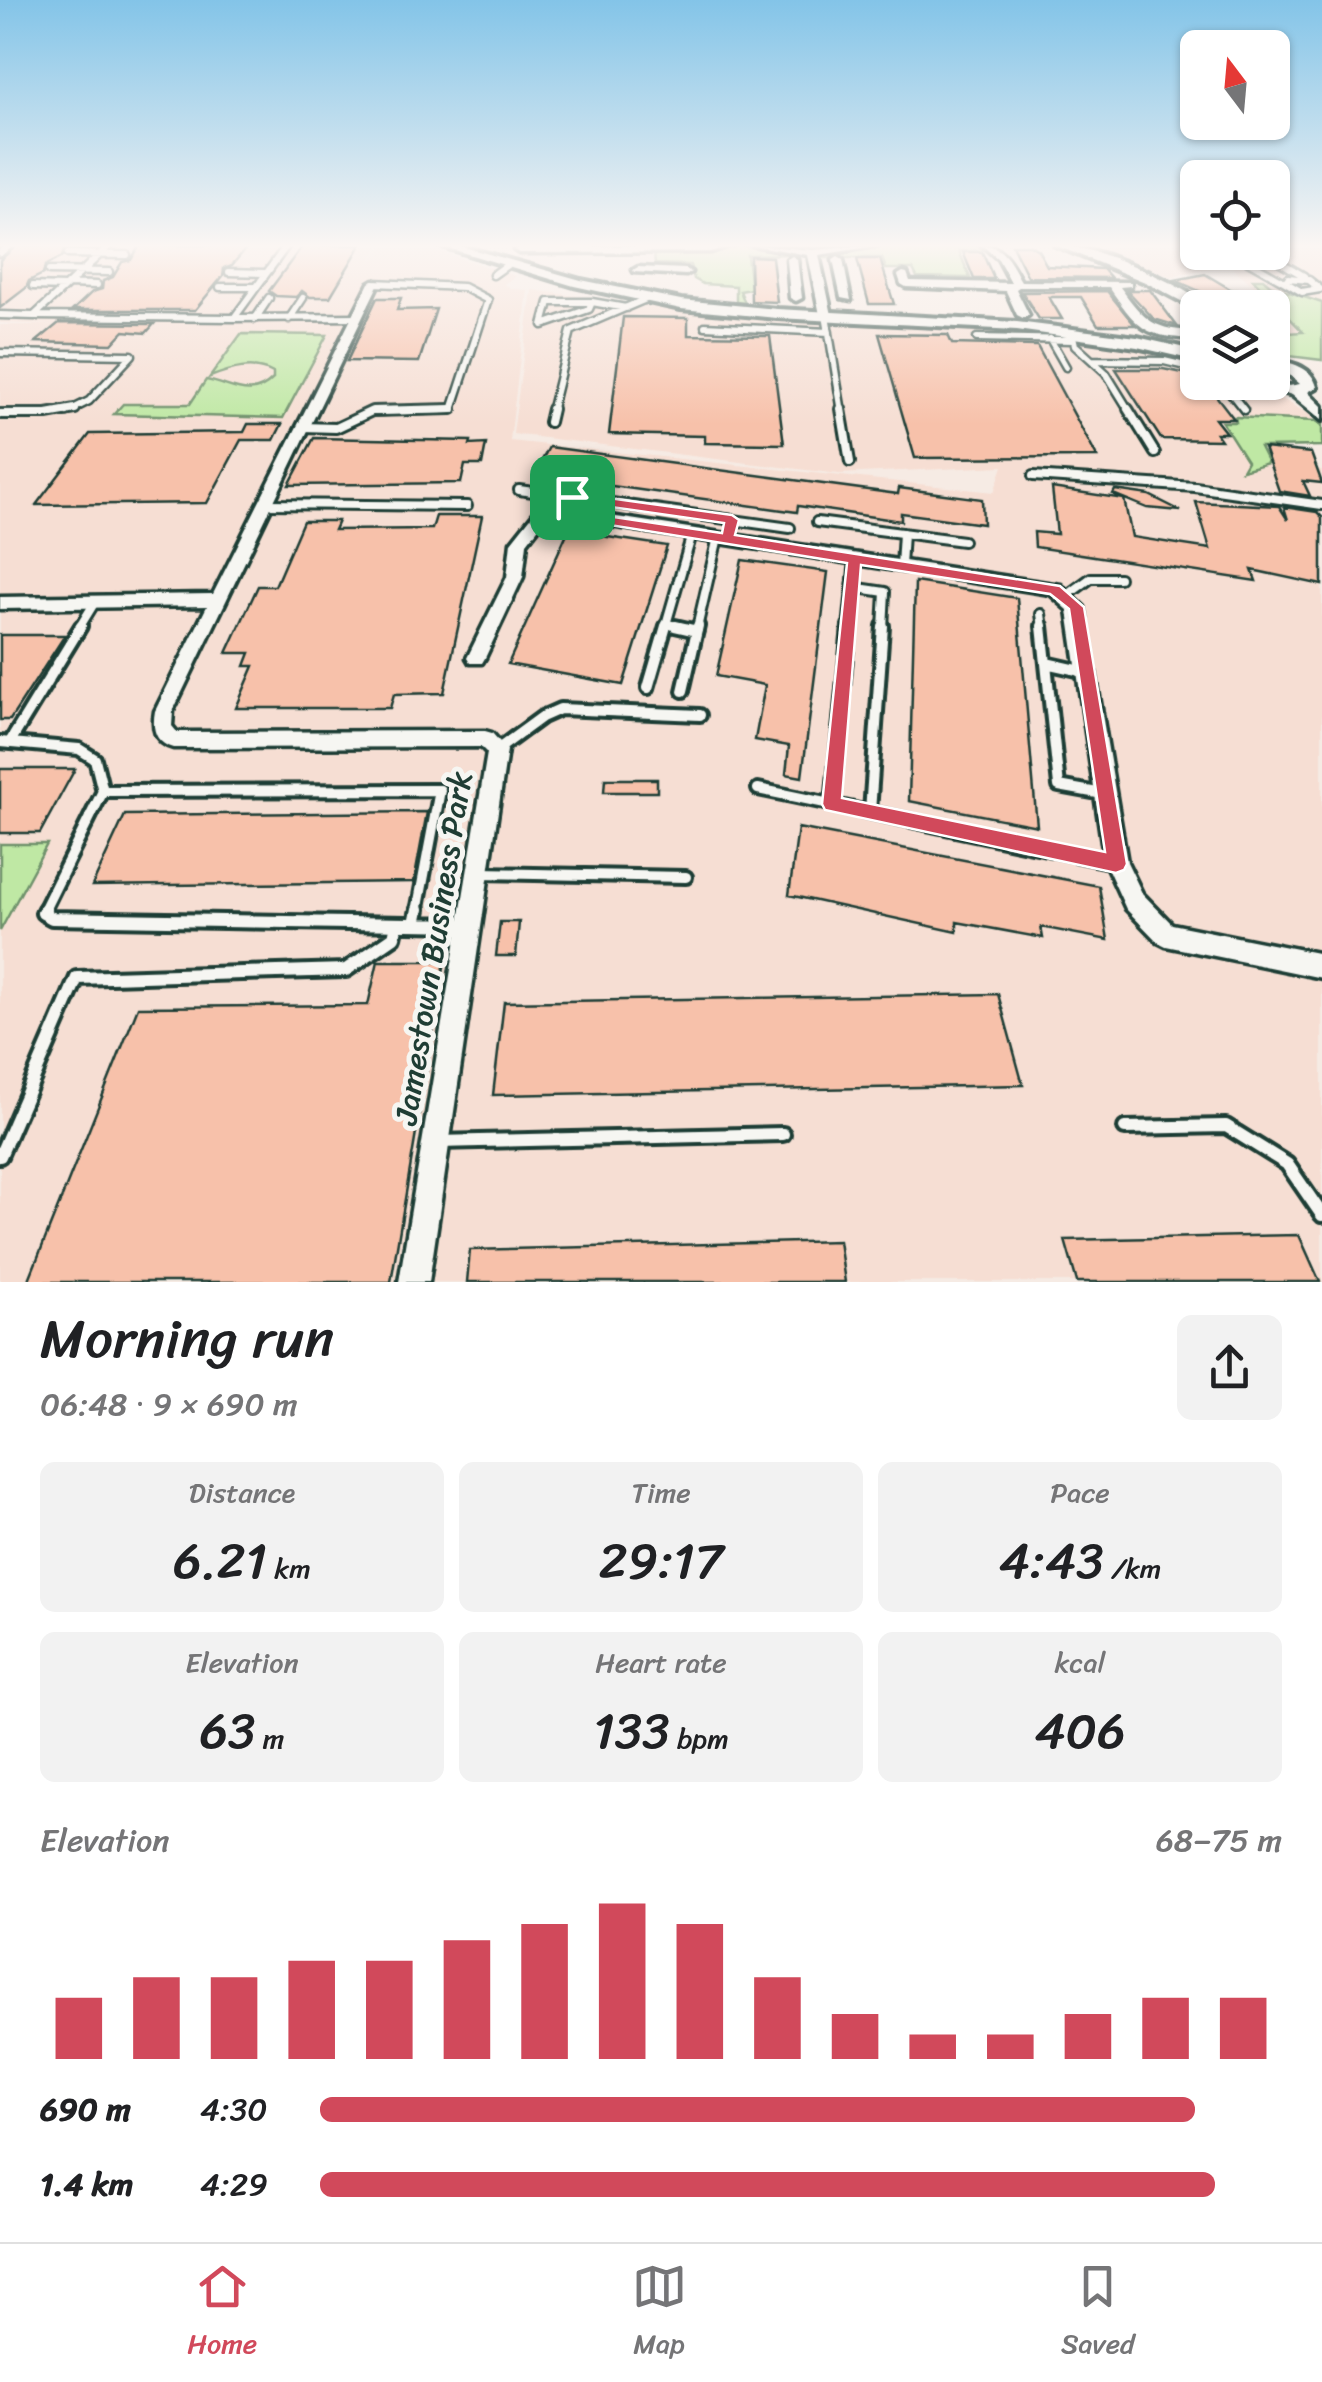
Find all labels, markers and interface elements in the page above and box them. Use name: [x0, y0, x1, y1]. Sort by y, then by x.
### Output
north arrow: [1180, 30, 1290, 140]
map controls: [1180, 30, 1290, 400]
button: locate: [1180, 160, 1290, 270]
button: layers: [1180, 290, 1290, 400]
pin: [530, 455, 615, 540]
icon: arrive: [545, 470, 600, 525]
street label: Jamestown Business Park: [377, 767, 490, 1130]
text: Morning run: [40, 1290, 334, 1387]
button: share: [1177, 1315, 1282, 1420]
text: 06:48 · 9 × 690 m: [40, 1376, 298, 1433]
text: Distance: [189, 1468, 295, 1517]
text: Time: [631, 1468, 691, 1517]
text: Pace: [1050, 1468, 1110, 1517]
text: 6.21: [173, 1517, 267, 1606]
text: 29:17: [599, 1517, 723, 1606]
text: 4:43: [999, 1517, 1104, 1606]
text: km: [267, 1544, 311, 1593]
text: /km: [1104, 1544, 1161, 1593]
text: Elevation: [185, 1638, 299, 1687]
text: Heart rate: [595, 1638, 727, 1687]
text: kcal: [1055, 1638, 1105, 1687]
text: 63: [200, 1687, 256, 1776]
text: 133: [593, 1687, 670, 1776]
text: 406: [1034, 1687, 1126, 1776]
text: m: [256, 1714, 284, 1763]
text: bpm: [670, 1714, 729, 1763]
text: Elevation: [40, 1812, 170, 1869]
text: 68–75 m: [1156, 1812, 1282, 1869]
text: 690 m: [40, 2081, 131, 2138]
text: 4:30: [200, 2081, 267, 2138]
text: 1.4 km: [40, 2156, 133, 2213]
text: 4:29: [200, 2156, 268, 2213]
tab: Home: [187, 2259, 257, 2368]
tab: Map: [632, 2259, 687, 2368]
tab: Saved: [1061, 2259, 1135, 2368]

